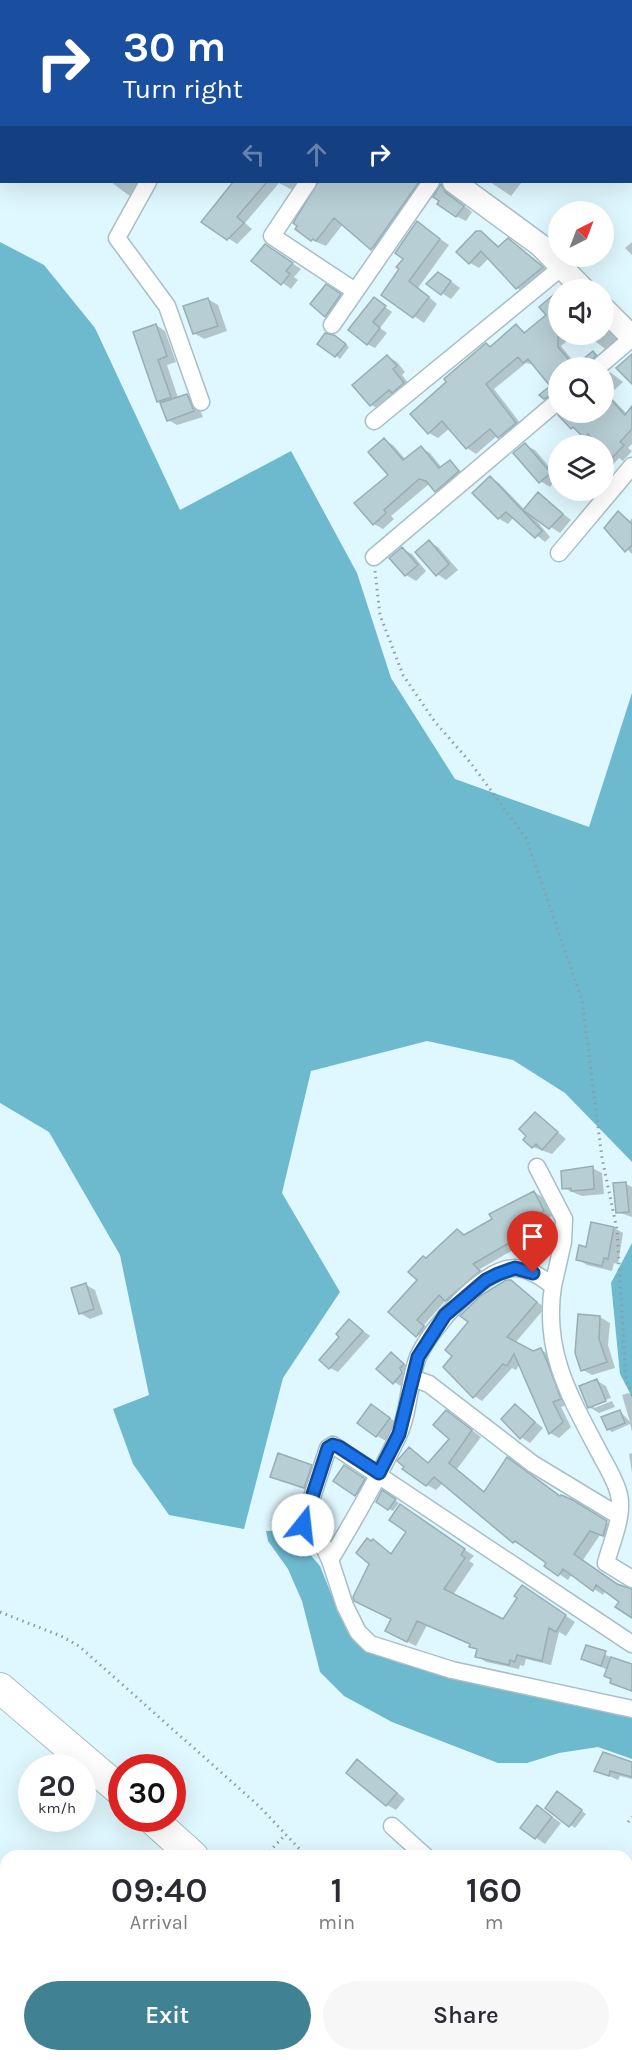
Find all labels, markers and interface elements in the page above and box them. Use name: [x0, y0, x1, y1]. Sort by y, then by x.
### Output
text: 30 m: [123, 22, 226, 72]
icon: right: [24, 24, 102, 102]
text: Turn right: [123, 73, 243, 105]
icon: left: [237, 138, 270, 171]
icon: ahead: [300, 138, 333, 171]
icon: right: [363, 138, 396, 171]
north arrow: [548, 201, 614, 267]
map controls: [548, 201, 614, 501]
button: sound: [548, 279, 614, 345]
button: search: [548, 357, 614, 423]
button: layers: [548, 435, 614, 501]
pin: [507, 1211, 558, 1273]
icon: arrive: [516, 1220, 549, 1253]
position arrow: [271, 1493, 335, 1557]
speed limit sign: 30: [108, 1754, 186, 1832]
text: 20: [38, 1768, 76, 1804]
text: km/h: [38, 1799, 76, 1817]
text: 09:40: [111, 1869, 208, 1911]
text: 1: [330, 1869, 343, 1911]
text: 160: [466, 1869, 522, 1911]
text: Arrival: [130, 1911, 188, 1934]
text: min: [318, 1911, 355, 1934]
text: m: [485, 1911, 503, 1934]
button: Exit: [24, 1981, 311, 2050]
button: Share: [323, 1981, 609, 2050]

